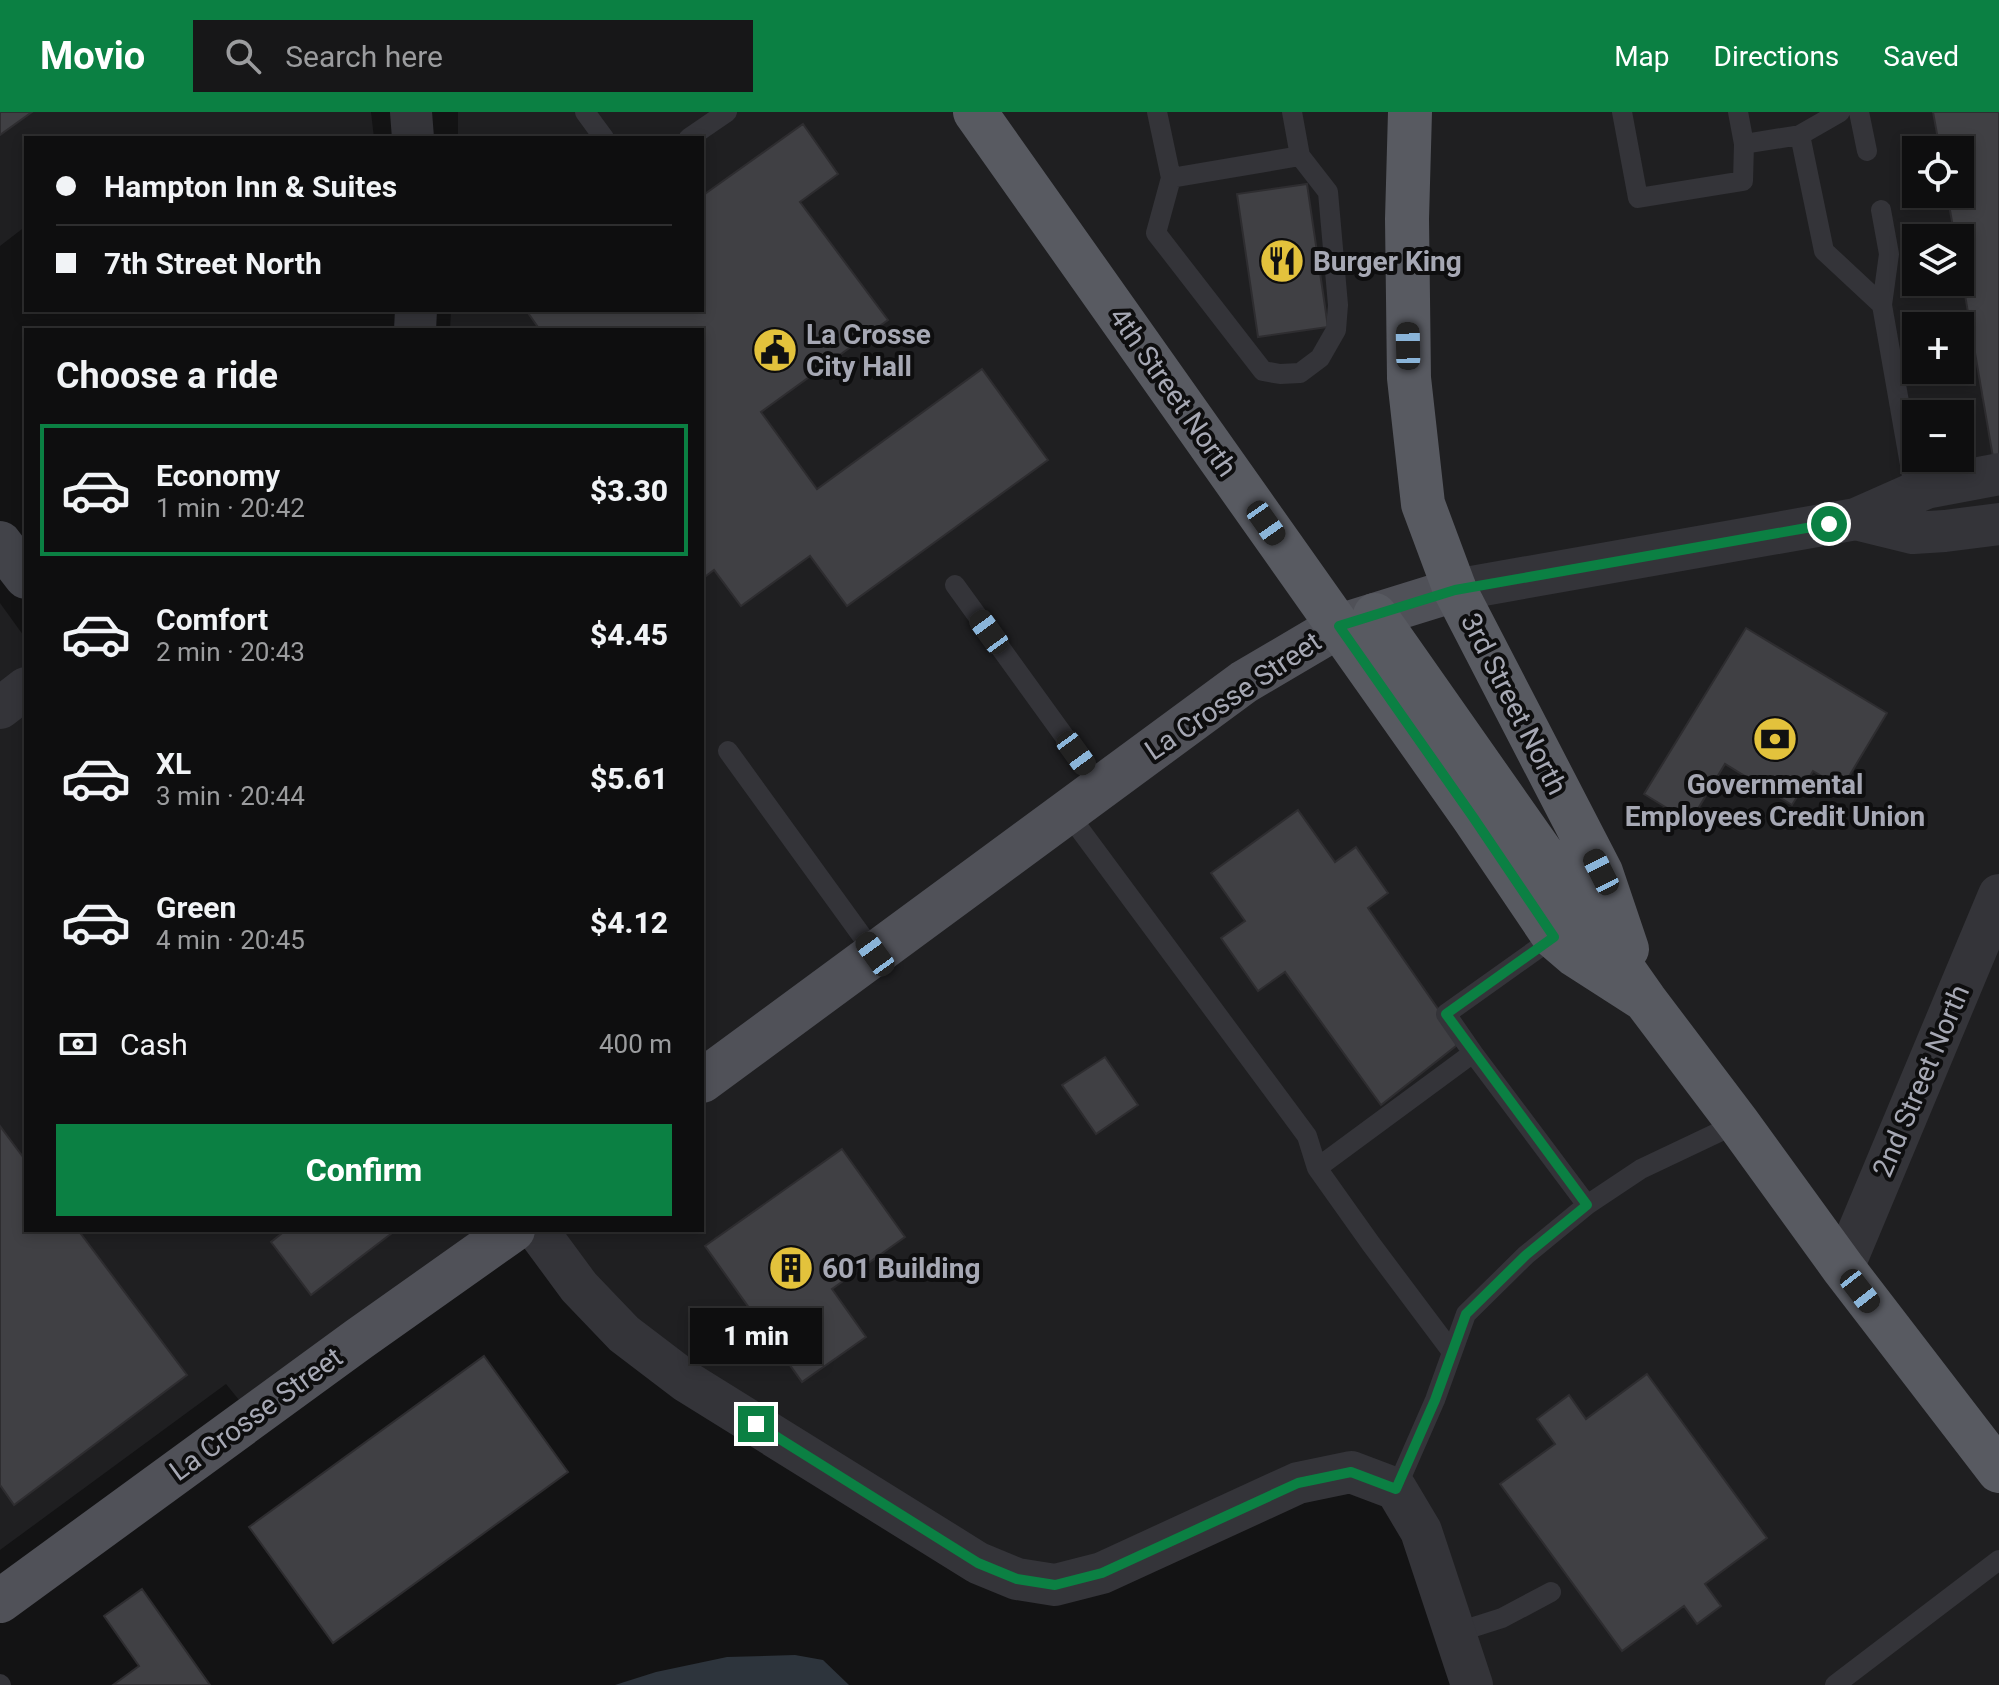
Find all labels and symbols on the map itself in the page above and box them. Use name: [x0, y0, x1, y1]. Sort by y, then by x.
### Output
restaurant icon: Burger King: [1258, 237, 1306, 285]
place label: Burger King: [1313, 245, 1462, 278]
street label: 4th Street North: [1102, 301, 1244, 483]
place label: La Crosse City Hall: [806, 318, 931, 383]
car: [1396, 322, 1420, 370]
public building icon: La Crosse City Hall: [751, 326, 799, 374]
car: [1242, 496, 1290, 550]
route start: [1811, 506, 1847, 542]
car: [965, 606, 1013, 658]
street label: 3rd Street North: [1454, 608, 1574, 800]
street label: La Crosse Street: [1139, 625, 1327, 767]
bank icon: Governmental Employees Credit Union: [1751, 715, 1799, 763]
car: [1052, 727, 1100, 779]
place label: Governmental Employees Credit Union: [1625, 768, 1925, 833]
car: [1579, 845, 1623, 899]
car: [851, 928, 899, 980]
street label: 2nd Street North: [1866, 980, 1976, 1182]
building icon: 601 Building: [767, 1244, 815, 1292]
place label: 601 Building: [822, 1252, 980, 1285]
car: [1836, 1265, 1884, 1317]
callout: 1 min: [690, 1308, 822, 1364]
street label: La Crosse Street: [163, 1340, 349, 1488]
route end: [738, 1406, 774, 1442]

